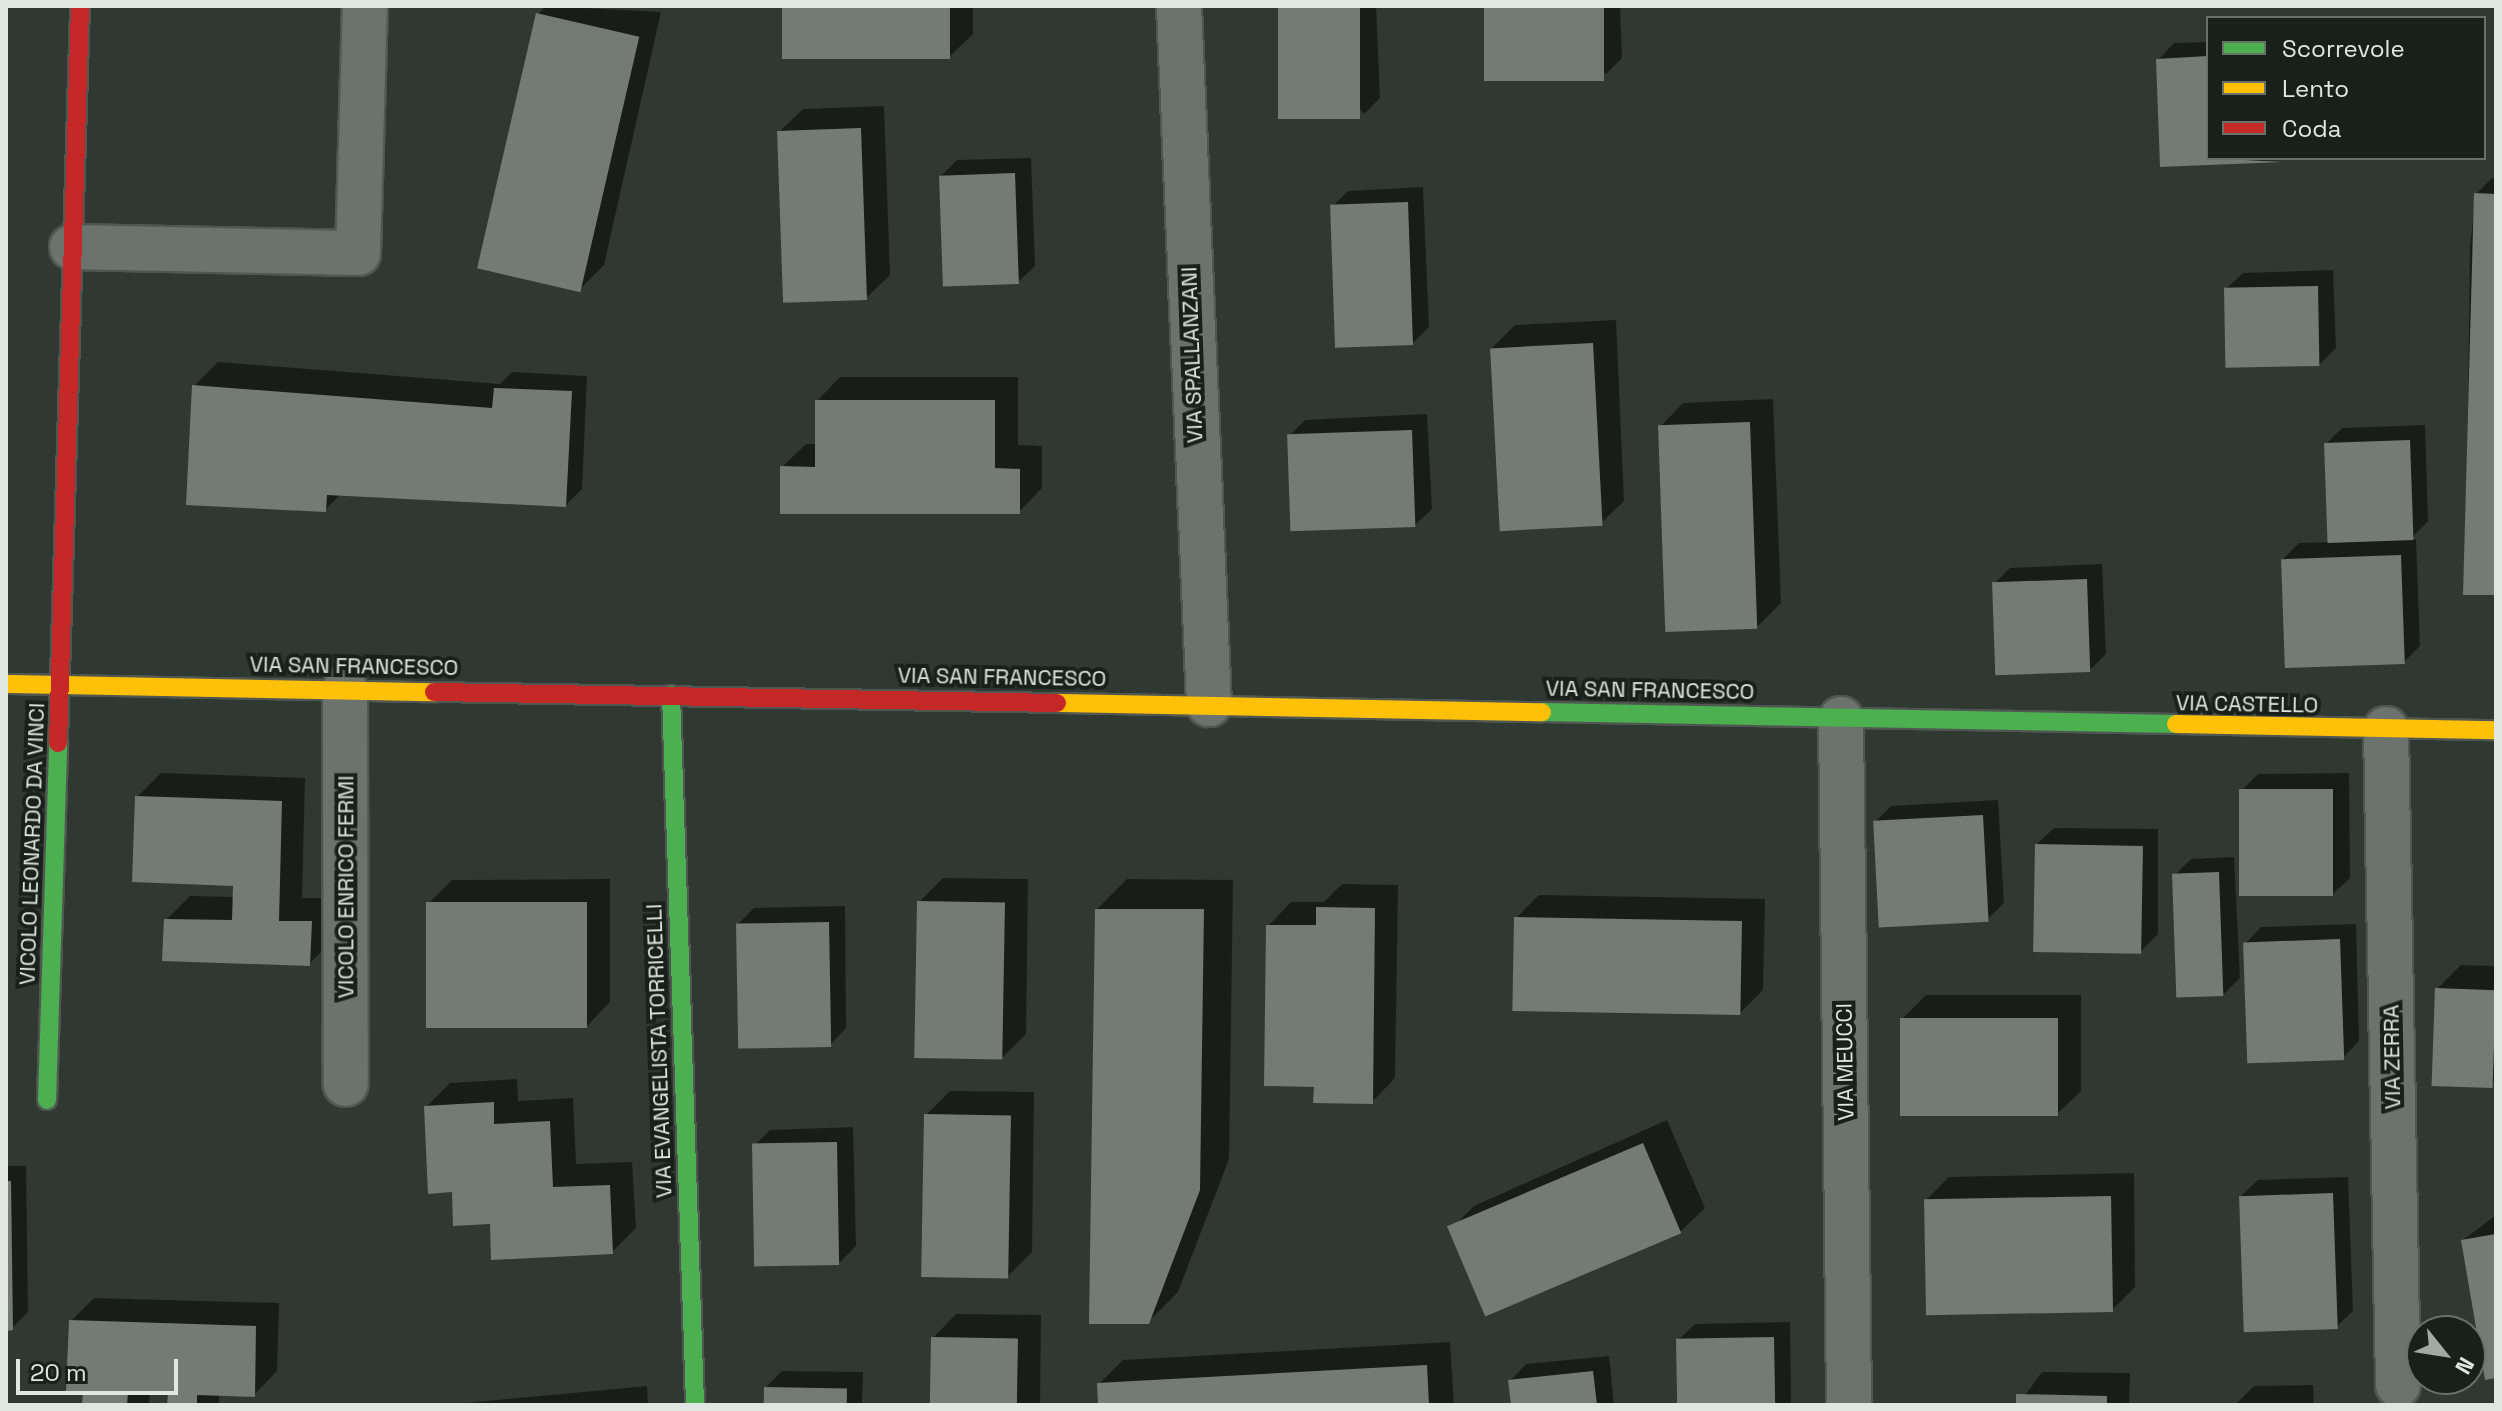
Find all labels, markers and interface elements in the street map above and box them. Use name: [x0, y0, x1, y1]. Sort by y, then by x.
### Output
legend: [2206, 16, 2486, 160]
text: Scorrevole: [2282, 33, 2405, 64]
text: Lento: [2282, 73, 2349, 104]
text: Coda: [2282, 113, 2342, 144]
street label: VIA SPALLANZANI: [1176, 266, 1208, 444]
street label: VIA SAN FRANCESCO: [249, 651, 459, 681]
street label: VIA SAN FRANCESCO: [897, 662, 1107, 692]
street label: VIA SAN FRANCESCO: [1545, 675, 1755, 705]
street label: VIA CASTELLO: [2175, 690, 2319, 718]
street label: VICOLO LEONARDO DA VINCI: [14, 702, 50, 986]
street label: VICOLO ENRICO FERMI: [333, 775, 359, 999]
street label: VIA EVANGELISTA TORRICELLI: [641, 903, 677, 1199]
street label: VIA MEUCCI: [1831, 1003, 1859, 1121]
street label: VIA ZERRA: [2378, 1004, 2406, 1110]
north arrow: [2406, 1315, 2486, 1395]
scale bar: [20, 1343, 182, 1393]
text: N: [2449, 1353, 2481, 1379]
text: 20 m: [30, 1357, 87, 1388]

